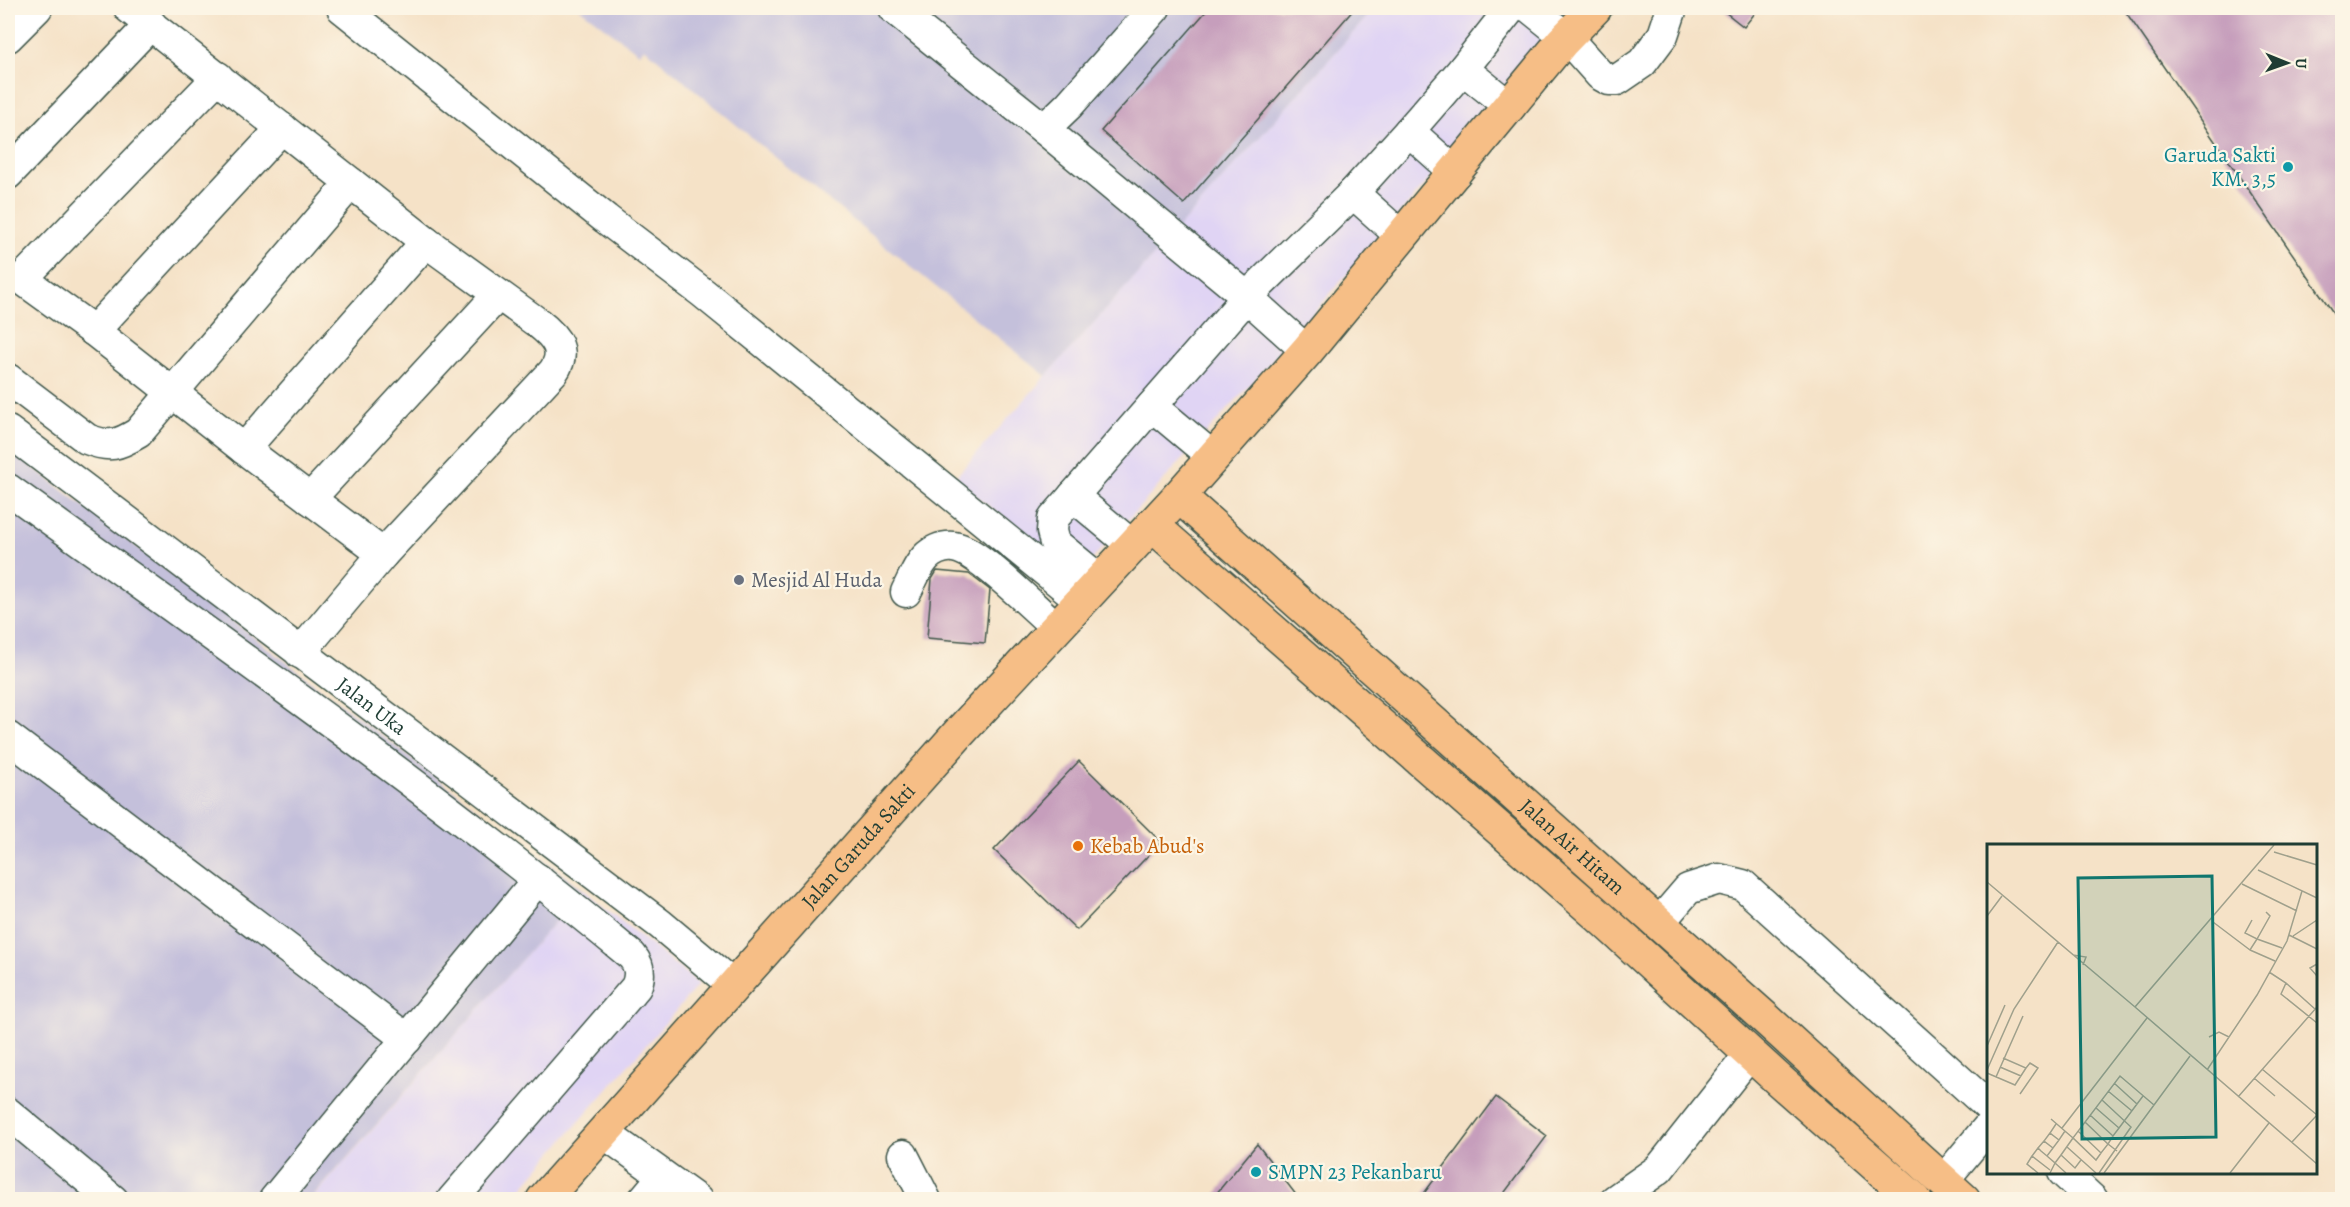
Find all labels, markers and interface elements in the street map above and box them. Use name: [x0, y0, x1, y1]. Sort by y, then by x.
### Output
north arrow: [2257, 33, 2317, 93]
text: U: [2290, 58, 2312, 69]
place label: Garuda Sakti KM. 3,5: [2164, 141, 2276, 193]
marker: Garuda Sakti KM. 3,5: [2281, 160, 2295, 174]
place label: Mesjid Al Huda: [751, 566, 882, 594]
marker: Mesjid Al Huda: [732, 573, 746, 587]
street label: Jalan Uka: [331, 670, 413, 742]
street label: Jalan Garuda Sakti: [795, 777, 922, 915]
street label: Jalan Air Hitam: [1514, 792, 1631, 901]
place label: Kebab Abud's: [1090, 832, 1205, 860]
marker: Kebab Abud's: [1071, 839, 1085, 853]
inset map: [1987, 844, 2317, 1174]
place label: SMPN 23 Pekanbaru: [1268, 1158, 1442, 1186]
marker: SMPN 23 Pekanbaru: [1249, 1165, 1263, 1179]

